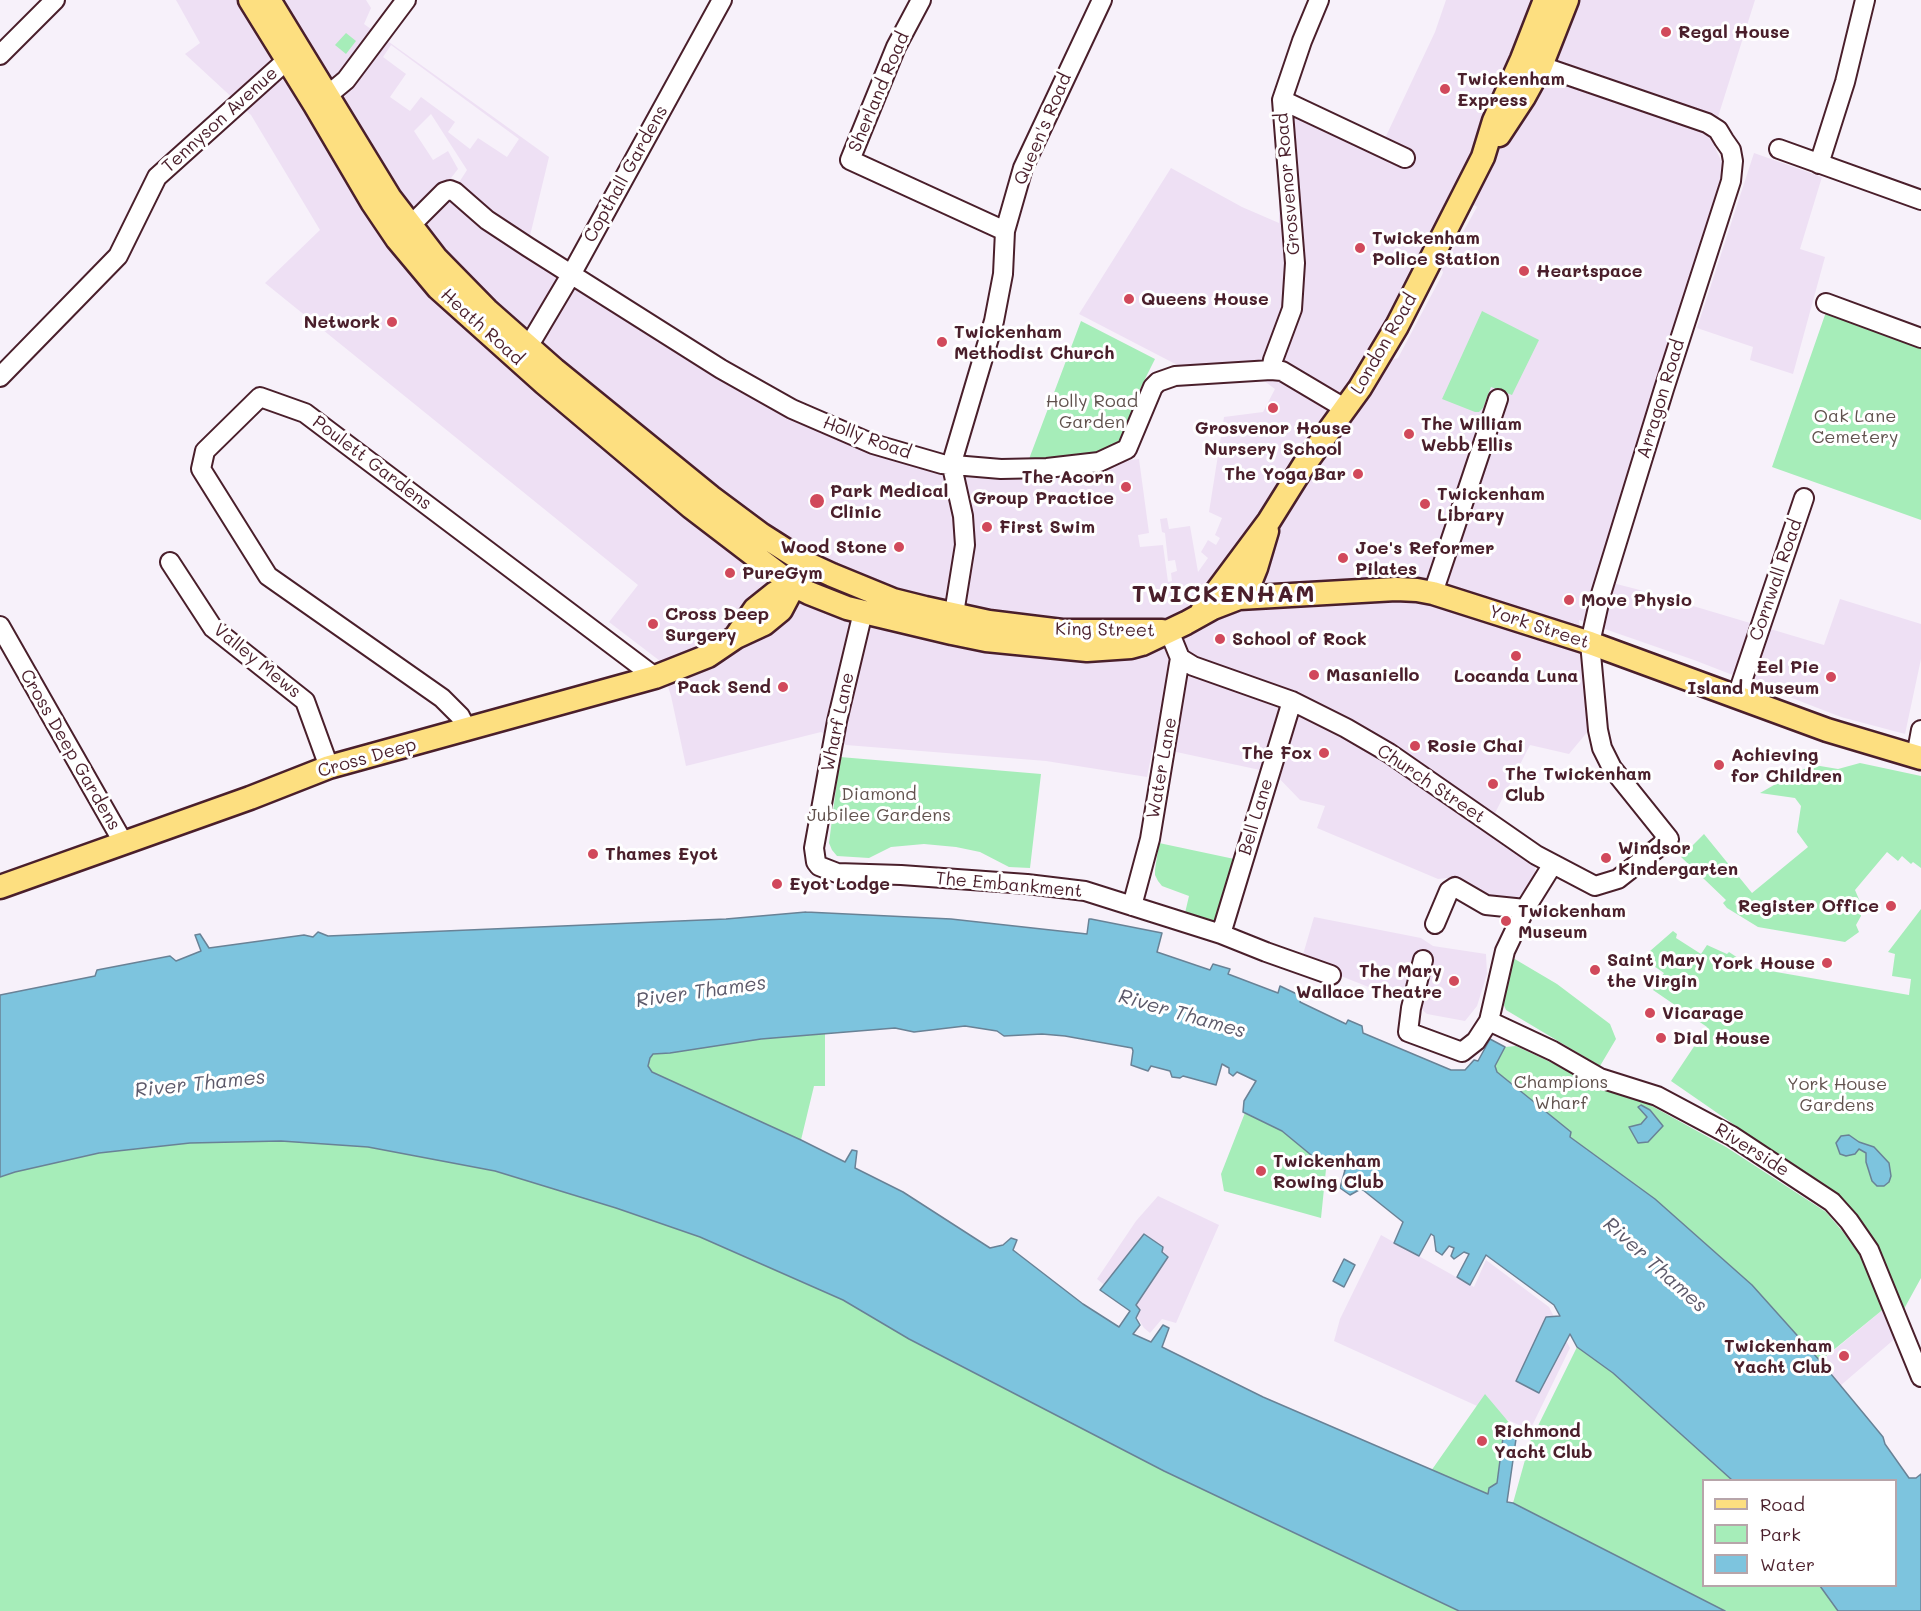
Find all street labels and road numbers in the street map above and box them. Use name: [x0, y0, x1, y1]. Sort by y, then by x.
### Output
street label: Sherland Road: [844, 29, 914, 155]
street label: Tennyson Avenue: [158, 62, 282, 178]
street label: Queen's Road: [1010, 70, 1076, 188]
street label: Copthall Gardens: [579, 102, 673, 246]
street label: Grosvenor Road: [1271, 112, 1305, 256]
street label: Heath Road: [436, 284, 528, 370]
street label: London Road: [1346, 290, 1422, 398]
street label: Arragon Road: [1633, 337, 1689, 461]
street label: Poulett Gardens: [308, 411, 436, 515]
street label: Holly Road: [820, 412, 914, 464]
street label: Cornwall Road: [1745, 516, 1807, 644]
street label: York Street: [1486, 601, 1592, 653]
street label: King Street: [1055, 618, 1155, 642]
street label: Valley Mews: [209, 619, 305, 703]
street label: Cross Deep Gardens: [15, 666, 125, 834]
street label: Wharf Lane: [817, 670, 859, 774]
street label: Water Lane: [1142, 716, 1182, 820]
street label: Cross Deep: [315, 734, 419, 782]
street label: Church Street: [1373, 740, 1489, 828]
street label: Bell Lane: [1234, 776, 1278, 858]
street label: The Embankment: [935, 868, 1083, 902]
street label: Riverside: [1711, 1119, 1793, 1181]

